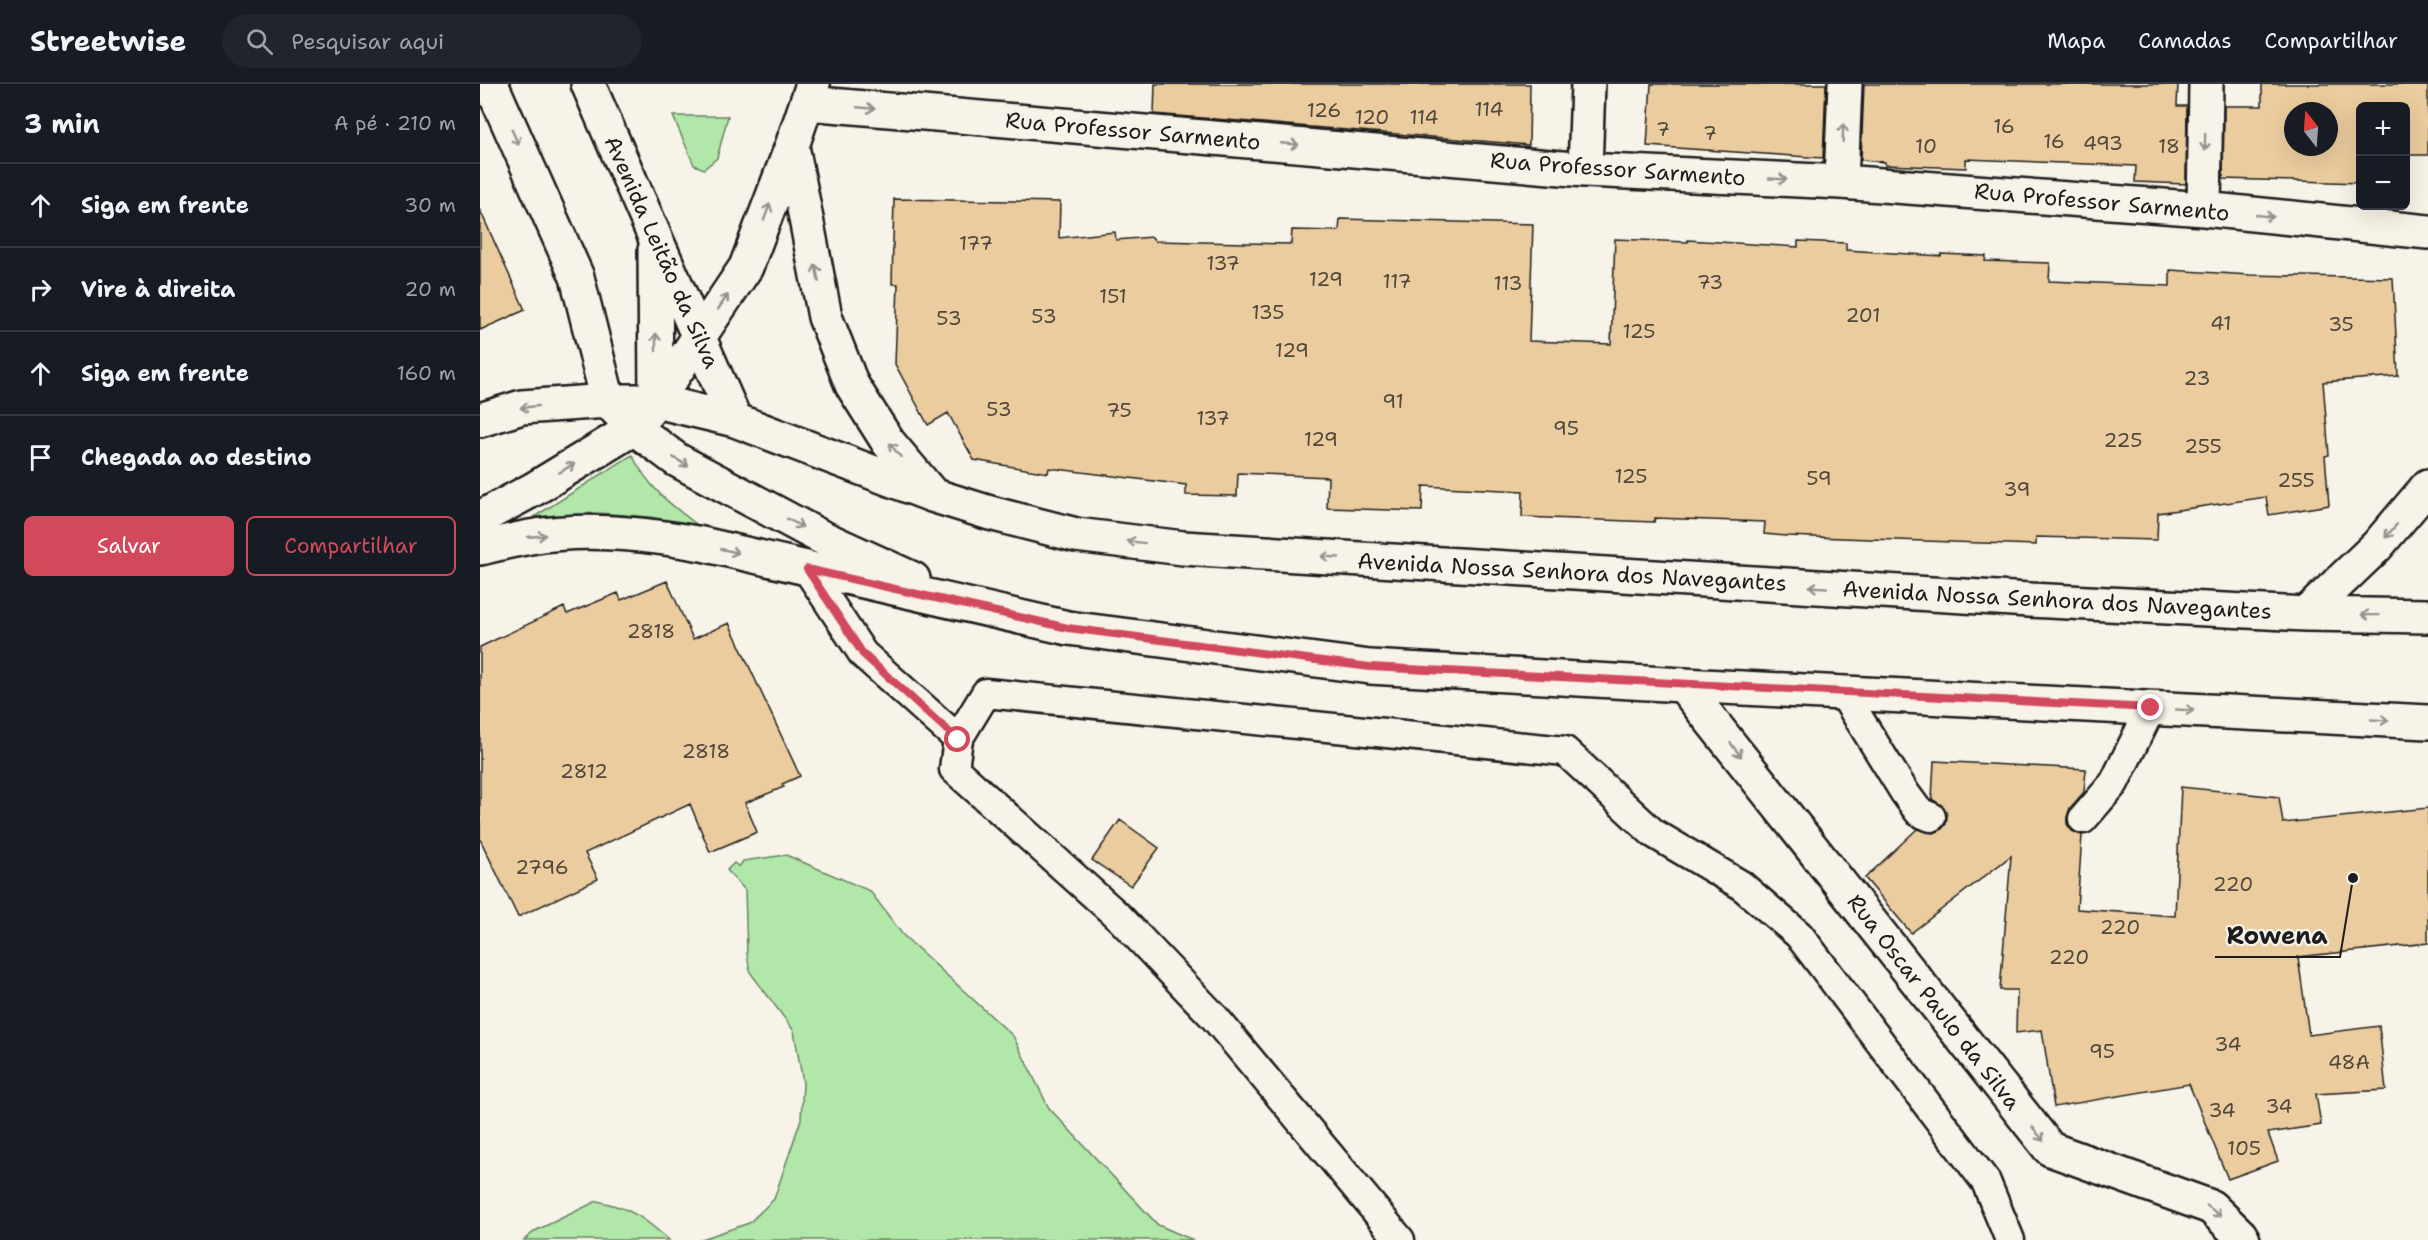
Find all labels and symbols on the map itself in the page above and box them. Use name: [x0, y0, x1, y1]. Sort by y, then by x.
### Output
house number: 114: [1474, 96, 1504, 122]
house number: 126: [1307, 97, 1341, 123]
one-way arrow: [855, 102, 875, 113]
north arrow: [2284, 102, 2338, 156]
house number: 120: [1355, 104, 1389, 130]
house number: 114: [1409, 104, 1439, 130]
street label: Rua Professor Sarmento: [1004, 105, 1262, 157]
house number: 16: [1993, 113, 2015, 139]
house number: 7: [1656, 116, 1670, 142]
house number: 7: [1703, 120, 1717, 146]
one-way arrow: [1837, 123, 1848, 143]
one-way arrow: [510, 128, 522, 146]
house number: 16: [2043, 128, 2065, 154]
house number: 493: [2083, 130, 2123, 156]
street label: Avenida Leitão da Silva: [598, 131, 727, 373]
one-way arrow: [2199, 132, 2211, 152]
house number: 10: [1915, 133, 1937, 159]
house number: 18: [2158, 133, 2180, 159]
one-way arrow: [1280, 139, 1299, 150]
street label: Rua Professor Sarmento: [1489, 146, 1747, 192]
one-way arrow: [1767, 173, 1787, 184]
street label: Rua Professor Sarmento: [1973, 176, 2231, 228]
one-way arrow: [762, 204, 773, 222]
one-way arrow: [2255, 211, 2275, 222]
house number: 177: [959, 230, 993, 256]
house number: 137: [1206, 250, 1240, 276]
one-way arrow: [811, 264, 822, 284]
house number: 129: [1309, 266, 1343, 292]
house number: 117: [1383, 268, 1412, 294]
house number: 73: [1697, 269, 1723, 295]
house number: 113: [1493, 270, 1523, 296]
house number: 151: [1099, 283, 1127, 309]
one-way arrow: [716, 293, 729, 310]
house number: 135: [1251, 299, 1285, 325]
house number: 201: [1845, 302, 1881, 328]
house number: 53: [1031, 303, 1057, 329]
house number: 53: [936, 305, 962, 331]
house number: 41: [2210, 310, 2232, 336]
house number: 35: [2328, 311, 2354, 337]
house number: 125: [1622, 318, 1656, 344]
one-way arrow: [650, 333, 662, 353]
house number: 129: [1275, 337, 1309, 363]
house number: 23: [2184, 365, 2210, 391]
house number: 91: [1382, 388, 1404, 414]
house number: 53: [986, 396, 1012, 422]
house number: 75: [1106, 397, 1132, 423]
one-way arrow: [520, 401, 539, 412]
house number: 137: [1196, 405, 1230, 431]
house number: 95: [1553, 415, 1579, 441]
house number: 129: [1304, 426, 1338, 452]
house number: 225: [2104, 427, 2142, 453]
house number: 255: [2184, 433, 2222, 459]
one-way arrow: [888, 442, 901, 458]
one-way arrow: [672, 456, 689, 468]
one-way arrow: [558, 462, 575, 474]
house number: 125: [1614, 463, 1648, 489]
house number: 59: [1806, 465, 1832, 491]
house number: 255: [2277, 467, 2315, 493]
house number: 39: [2004, 476, 2030, 502]
one-way arrow: [785, 518, 803, 529]
one-way arrow: [2384, 523, 2398, 538]
one-way arrow: [527, 531, 547, 542]
one-way arrow: [1126, 537, 1146, 548]
one-way arrow: [720, 546, 740, 557]
street label: Avenida Nossa Senhora dos Navegantes: [1357, 546, 1787, 598]
one-way arrow: [1321, 552, 1341, 563]
street label: Avenida Nossa Senhora dos Navegantes: [1842, 574, 2272, 626]
one-way arrow: [1809, 581, 1829, 592]
one-way arrow: [2360, 609, 2380, 621]
house number: 2818: [627, 618, 675, 644]
route end: [2137, 694, 2163, 720]
one-way arrow: [2175, 705, 2195, 716]
one-way arrow: [2369, 715, 2389, 726]
route start: [944, 726, 970, 752]
house number: 2818: [682, 738, 730, 764]
one-way arrow: [1729, 742, 1742, 758]
house number: 2812: [560, 758, 608, 784]
house number: 2796: [515, 854, 569, 880]
house number: 220: [2213, 871, 2253, 897]
street label: Rua Oscar Paulo da Silva: [1841, 888, 2028, 1116]
house number: 220: [2100, 914, 2140, 940]
callout: Rowena: [2215, 915, 2340, 957]
text: Rowena: [2226, 920, 2328, 952]
house number: 220: [2049, 944, 2089, 970]
house number: 34: [2214, 1031, 2242, 1057]
house number: 95: [2089, 1038, 2115, 1064]
house number: 48A: [2328, 1049, 2370, 1075]
house number: 34: [2265, 1093, 2293, 1119]
house number: 34: [2208, 1097, 2236, 1123]
one-way arrow: [2032, 1126, 2045, 1142]
house number: 105: [2227, 1135, 2261, 1161]
one-way arrow: [2206, 1204, 2222, 1217]

